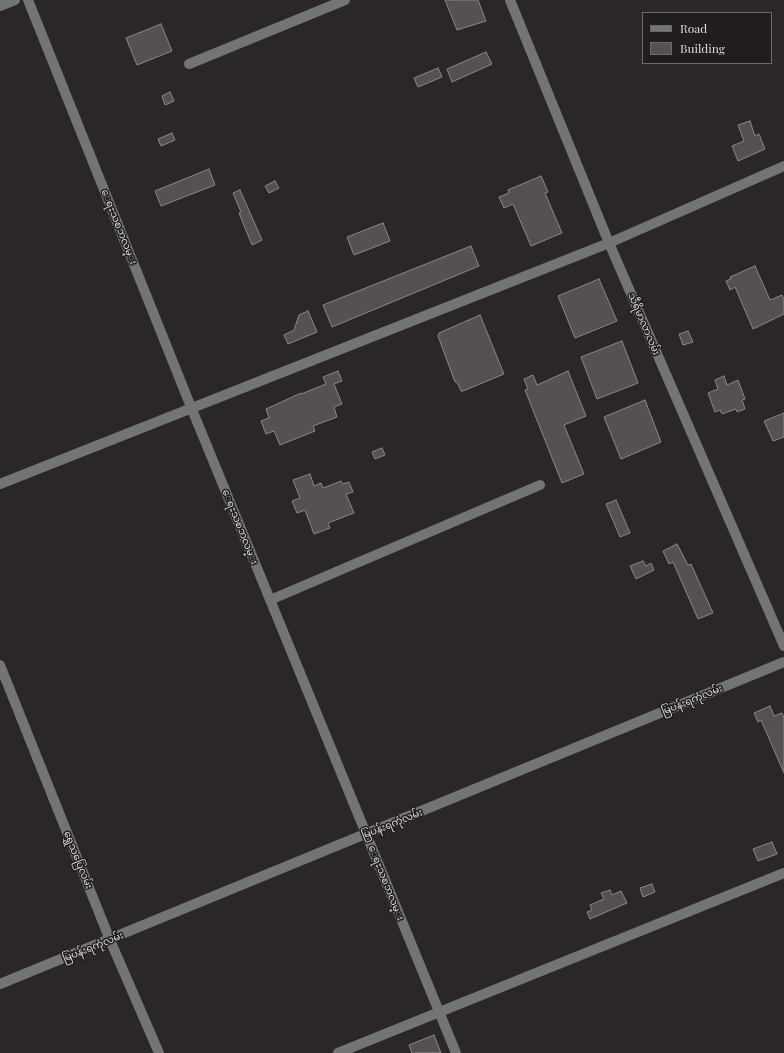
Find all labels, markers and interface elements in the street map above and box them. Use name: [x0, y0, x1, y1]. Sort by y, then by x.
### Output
legend: [642, 12, 772, 64]
text: Road: [680, 20, 707, 36]
text: Building: [680, 40, 725, 56]
street label: ေရႊသစၥာလမ္း: [98, 188, 140, 266]
street label: သီရိမာလာလမ်း: [625, 291, 663, 357]
street label: ေရႊသစၥာလမ္း: [219, 488, 261, 566]
street label: မြပန်းရကုံလမ်း: [660, 682, 724, 718]
street label: မြပန်းရကုံလမ်း: [360, 806, 424, 842]
street label: ရွှေသပြေလမ်း: [61, 829, 95, 891]
street label: ေရႊသစၥာလမ္း: [365, 844, 407, 922]
street label: မြပန်းရကုံလမ်း: [61, 929, 125, 965]

